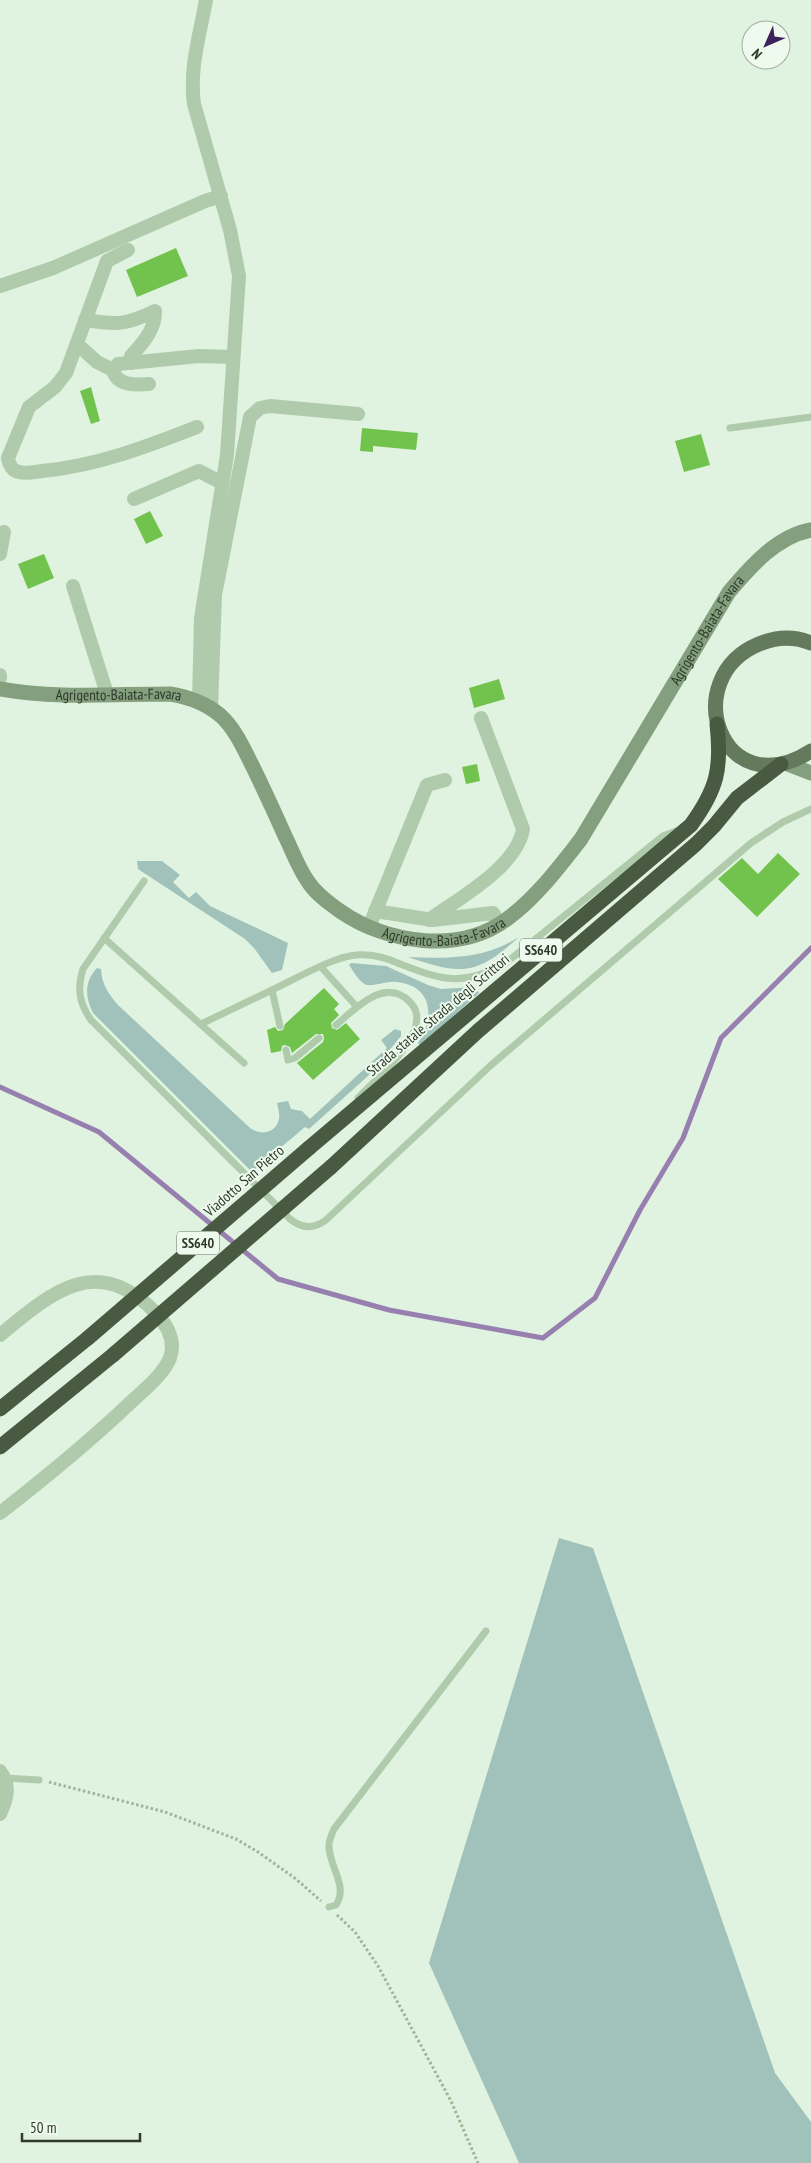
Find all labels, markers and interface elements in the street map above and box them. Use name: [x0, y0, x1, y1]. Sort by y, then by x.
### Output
north arrow: [741, 20, 791, 70]
text: N: [748, 45, 766, 63]
street label: Agrigento-Baiata-Favara: [665, 571, 748, 688]
street label: Agrigento-Baiata-Favara: [55, 684, 184, 705]
street label: Agrigento-Baiata-Favara: [380, 913, 509, 950]
road number: SS640: [520, 938, 562, 962]
street label: Strada statale Strada degli Scrittori: [362, 949, 513, 1080]
street label: Viadotto San Pietro: [199, 1141, 288, 1221]
road number: SS640: [177, 1232, 219, 1254]
scale bar: [22, 2110, 140, 2142]
text: 50 m: [30, 2118, 56, 2137]

